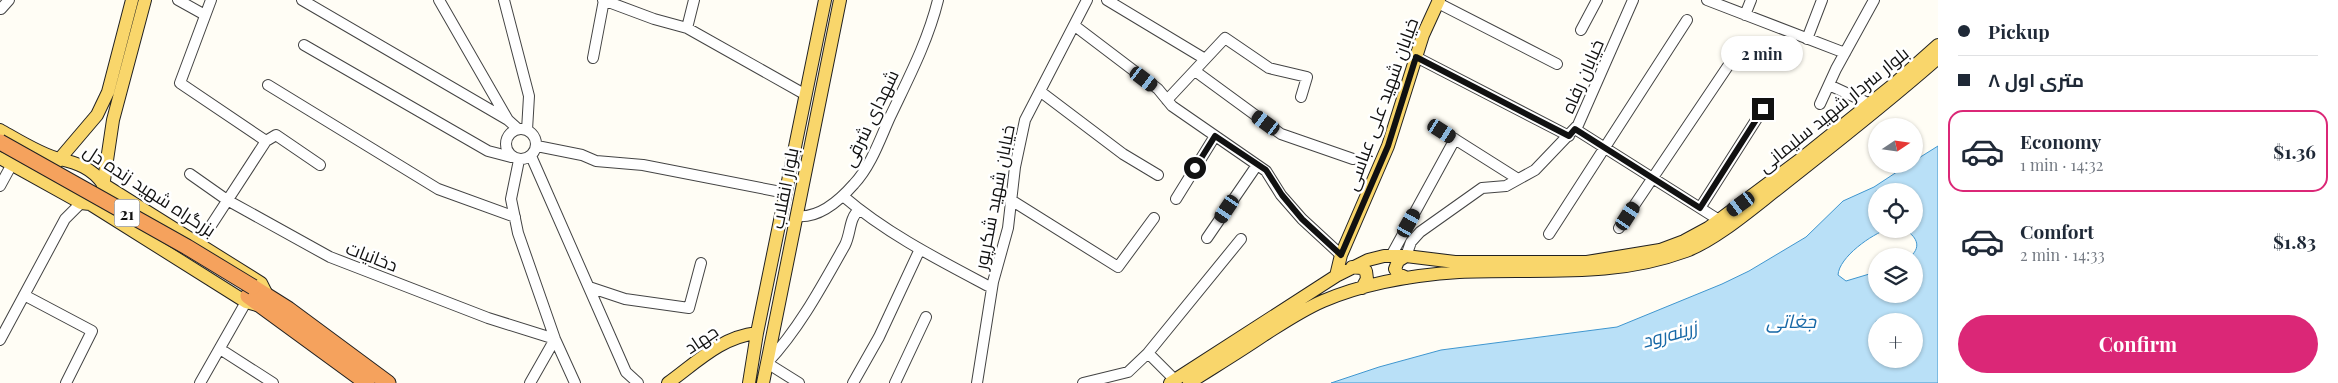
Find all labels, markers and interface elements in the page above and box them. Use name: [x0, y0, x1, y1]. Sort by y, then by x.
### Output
street label: خیابان شهید علی عباسی: [1339, 14, 1423, 194]
text: Pickup: [1988, 18, 2050, 44]
street label: خیابان رفاه: [1555, 35, 1609, 117]
callout: 2 min: [1722, 36, 1804, 72]
street label: بلوار سردار شهید سلیمانی: [1753, 41, 1913, 177]
text: 2 min: [1741, 43, 1783, 64]
car: [1127, 64, 1160, 94]
street label: شهدای شرقی: [836, 66, 904, 170]
text: ۸ متری اول: [1988, 66, 2084, 92]
route end: [1752, 98, 1774, 120]
car: [1249, 108, 1282, 138]
car: [1425, 117, 1458, 145]
north arrow: [1868, 118, 1922, 172]
map controls: [1868, 118, 1923, 368]
street label: خیابان شهید شکرپور: [968, 123, 1021, 273]
text: Economy: [2020, 128, 2101, 154]
icon: car: [1960, 129, 2005, 174]
street label: بزرگراه شهید زنده دل: [79, 138, 221, 242]
text: $1.36: [2273, 138, 2316, 164]
street label: بلوار انقلاب: [764, 145, 804, 231]
text: 1 min · 14:32: [2020, 154, 2104, 175]
route start: [1184, 157, 1206, 179]
button: locate: [1868, 183, 1923, 238]
car: [1724, 189, 1757, 219]
car: [1212, 192, 1241, 226]
car: [1613, 199, 1642, 233]
road number: 21: [114, 200, 140, 227]
car: [1395, 206, 1422, 240]
text: Comfort: [2020, 218, 2094, 244]
icon: car: [1960, 219, 2005, 264]
text: $1.83: [2273, 228, 2316, 254]
street label: دخانیات: [343, 235, 401, 277]
text: 2 min · 14:33: [2020, 244, 2105, 265]
button: layers: [1868, 248, 1923, 303]
water label: جغاتی: [1766, 307, 1818, 333]
water label: زرینه‌رود: [1639, 313, 1701, 353]
button: +: [1868, 313, 1923, 368]
button: Confirm: [1958, 315, 2318, 373]
street label: جهاد: [679, 319, 723, 359]

